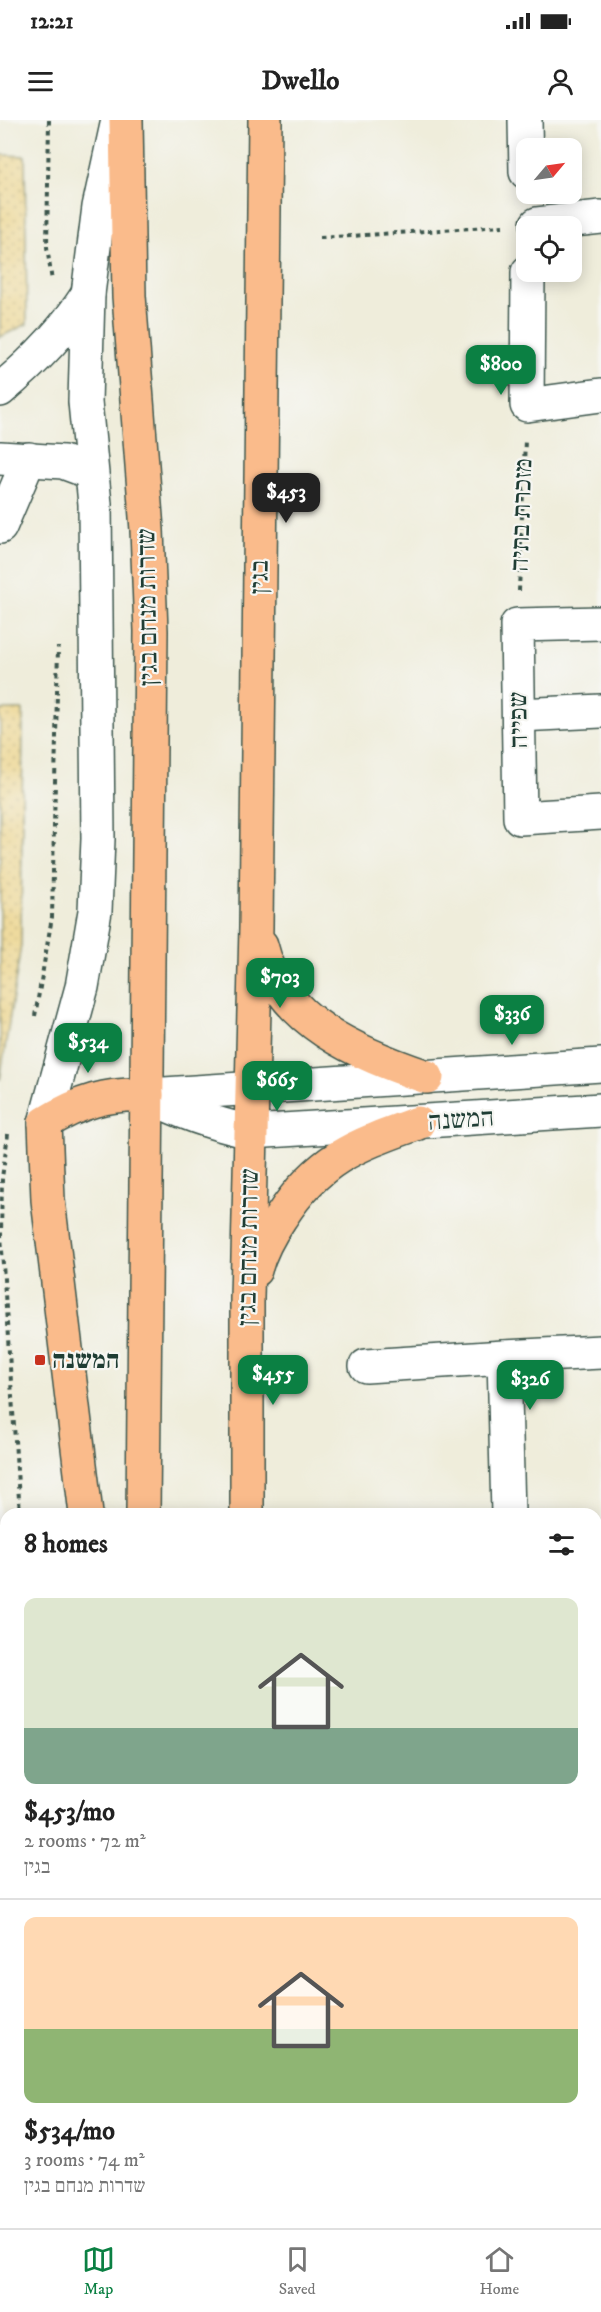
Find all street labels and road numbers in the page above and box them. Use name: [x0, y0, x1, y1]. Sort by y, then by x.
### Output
street label: מזכרת בתיה: [504, 458, 540, 572]
street label: שדרות מנחם בגין: [130, 528, 166, 686]
street label: בגין: [243, 559, 277, 595]
street label: שפייה: [502, 691, 536, 749]
street label: המשנה: [427, 1101, 495, 1139]
street label: שדרות מנחם בגין: [231, 1168, 267, 1326]

